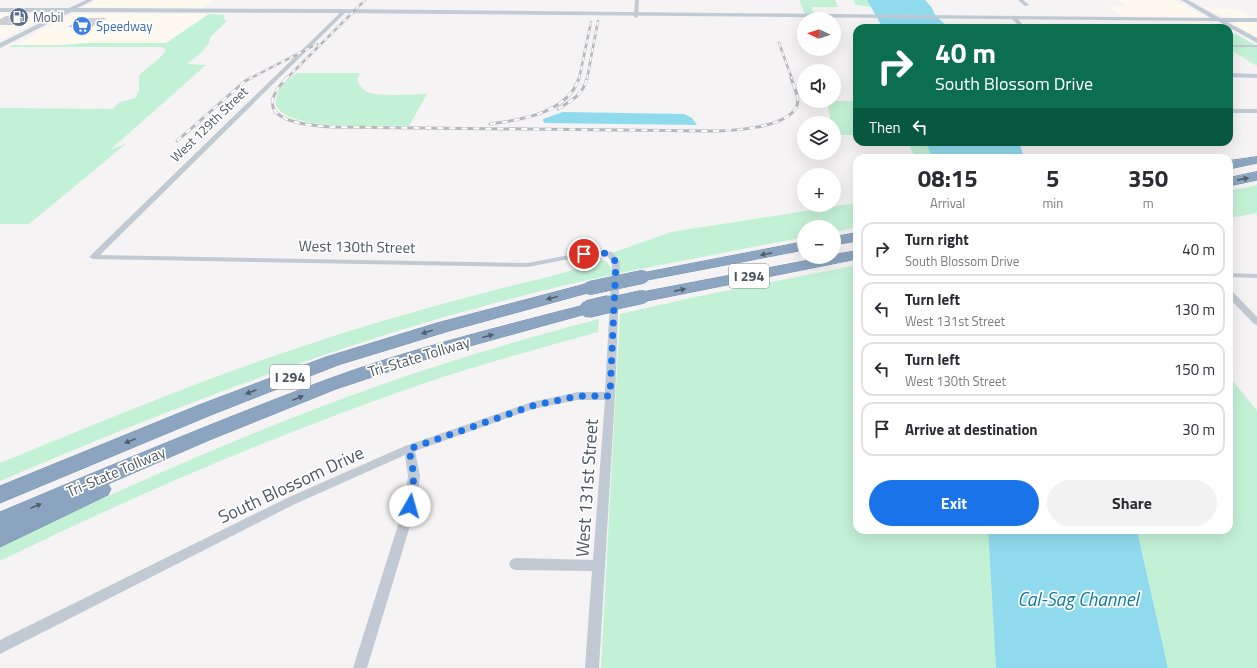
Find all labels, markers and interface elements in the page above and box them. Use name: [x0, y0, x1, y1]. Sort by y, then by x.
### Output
fuel station icon: Mobil: [8, 6, 30, 28]
place label: Mobil: [33, 7, 63, 27]
north arrow: [797, 12, 841, 56]
map controls: [797, 12, 841, 264]
supermarket icon: Speedway: [71, 15, 93, 37]
place label: Speedway: [96, 16, 152, 36]
text: 40 m: [935, 31, 996, 74]
icon: right: [869, 40, 921, 92]
button: sound: [797, 64, 841, 108]
text: South Blossom Drive: [935, 70, 1093, 97]
street label: West 129th Street: [166, 81, 253, 166]
button: layers: [797, 116, 841, 160]
text: Then: [869, 116, 901, 139]
icon: left: [909, 116, 931, 138]
text: 08:15: [918, 160, 978, 196]
text: 5: [1046, 160, 1060, 196]
text: 350: [1128, 160, 1168, 196]
button: +: [797, 168, 841, 212]
one-way arrow: [1237, 176, 1249, 182]
text: Arrival: [930, 193, 965, 213]
text: min: [1042, 193, 1063, 213]
text: m: [1143, 193, 1154, 213]
button: −: [797, 220, 841, 264]
text: Turn right: [905, 228, 969, 251]
street label: West 130th Street: [299, 234, 416, 259]
pin: [567, 237, 601, 271]
icon: right: [871, 238, 893, 260]
text: 40 m: [1182, 238, 1215, 261]
icon: arrive: [573, 243, 595, 265]
one-way arrow: [760, 251, 772, 257]
text: South Blossom Drive: [905, 251, 1019, 271]
road number: I 294: [729, 264, 769, 288]
one-way arrow: [674, 287, 686, 293]
text: Turn left: [905, 288, 960, 311]
one-way arrow: [546, 295, 558, 301]
icon: left: [871, 298, 893, 320]
text: 130 m: [1174, 298, 1215, 321]
text: West 131st Street: [905, 311, 1005, 331]
one-way arrow: [420, 329, 432, 335]
street label: Tri-State Tollway: [365, 330, 473, 383]
one-way arrow: [483, 333, 495, 339]
text: Turn left: [905, 348, 960, 371]
icon: left: [871, 358, 893, 380]
text: 150 m: [1174, 358, 1215, 381]
road number: I 294: [270, 365, 310, 389]
text: West 130th Street: [905, 371, 1006, 391]
one-way arrow: [244, 390, 256, 396]
one-way arrow: [293, 394, 305, 400]
street label: West 131st Street: [568, 417, 605, 558]
icon: arrive: [871, 418, 893, 440]
text: Arrive at destination: [905, 418, 1038, 441]
text: 30 m: [1182, 418, 1215, 441]
one-way arrow: [124, 438, 136, 444]
street label: South Blossom Drive: [213, 439, 368, 530]
street label: Tri-State Tollway: [63, 440, 169, 503]
button: Exit: [869, 480, 1039, 526]
button: Share: [1047, 480, 1217, 526]
position arrow: [389, 485, 431, 527]
one-way arrow: [30, 502, 42, 508]
water label: Cal-Sag Channel: [1017, 584, 1140, 613]

